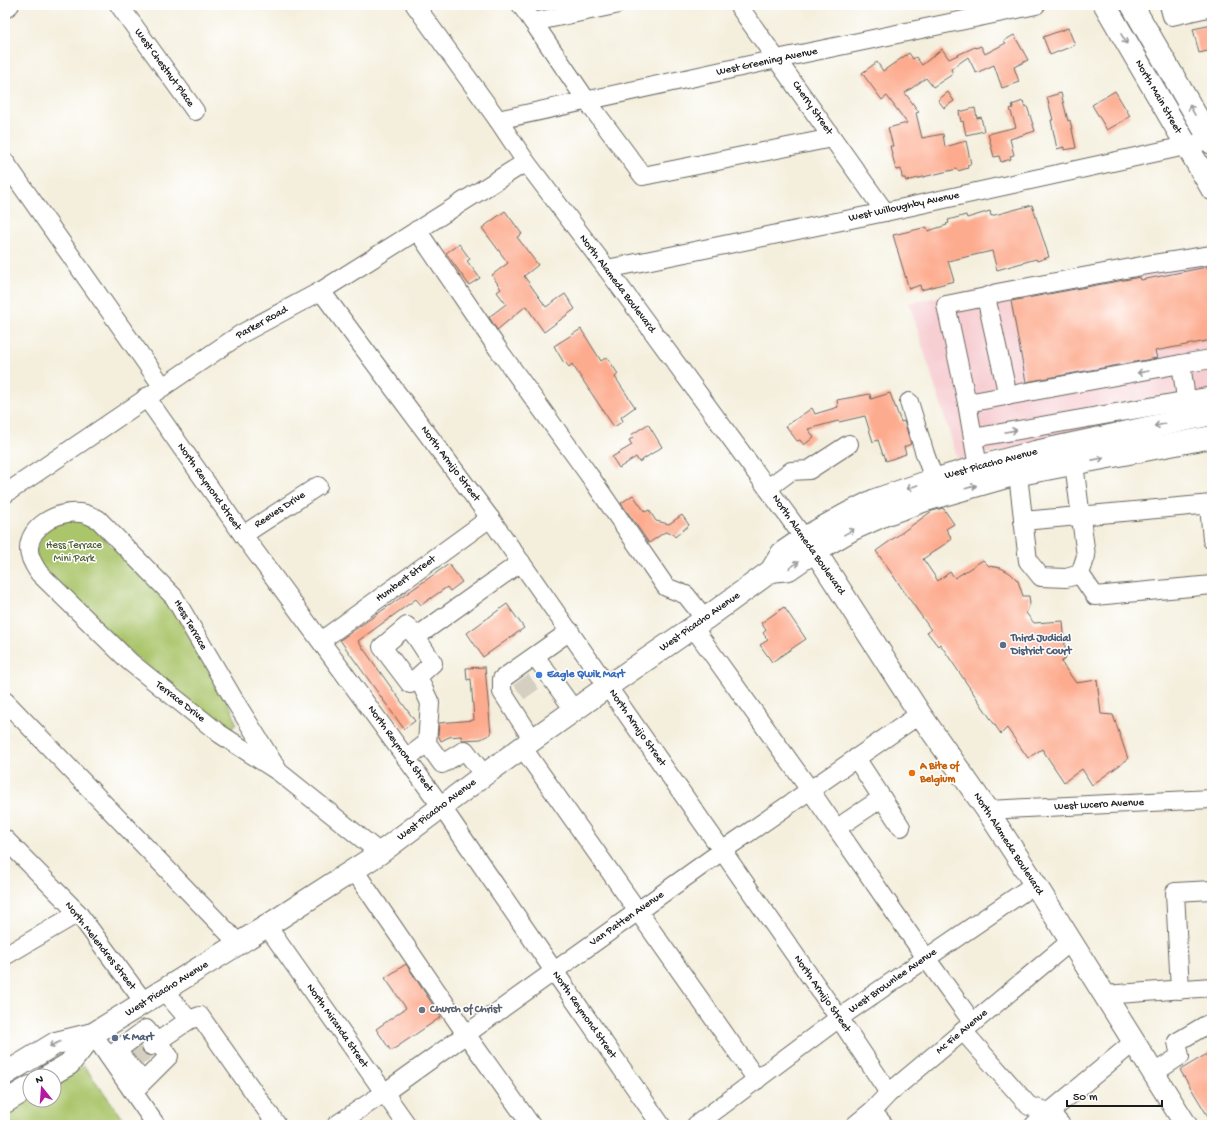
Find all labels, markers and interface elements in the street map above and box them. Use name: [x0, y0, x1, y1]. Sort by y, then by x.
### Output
street label: West Chestnut Place: [132, 27, 197, 110]
one-way arrow: [1121, 33, 1129, 45]
street label: West Greening Avenue: [715, 45, 819, 79]
street label: North Main Street: [1132, 58, 1185, 137]
street label: Cherry Street: [789, 79, 836, 138]
one-way arrow: [1188, 104, 1196, 116]
street label: West Willoughby Avenue: [848, 189, 961, 225]
street label: North Alameda Boulevard: [576, 233, 659, 337]
street label: Parker Road: [233, 303, 291, 343]
one-way arrow: [1137, 368, 1150, 376]
one-way arrow: [1154, 421, 1167, 429]
street label: North Armijo Street: [418, 424, 483, 505]
one-way arrow: [1004, 427, 1017, 435]
street label: North Reymond Street: [174, 441, 245, 534]
street label: West Picacho Avenue: [943, 446, 1039, 482]
one-way arrow: [1091, 455, 1104, 463]
one-way arrow: [964, 483, 977, 490]
one-way arrow: [906, 484, 919, 491]
street label: Reeves Drive: [252, 489, 308, 531]
street label: North Alameda Boulevard: [769, 493, 848, 599]
one-way arrow: [843, 527, 855, 535]
park label: Hess Terrace Mini Park: [46, 540, 102, 565]
street label: Humbert Street: [374, 552, 439, 605]
one-way arrow: [789, 561, 800, 569]
street label: West Picacho Avenue: [657, 590, 743, 654]
street label: Hess Terrace: [171, 598, 209, 652]
place label: Third Judicial District Court: [1010, 633, 1073, 658]
marker: Third Judicial District Court: [998, 640, 1008, 650]
place label: Eagle Qwik Mart: [546, 668, 626, 682]
marker: Eagle Qwik Mart: [534, 670, 544, 680]
street label: Terrace Drive: [152, 678, 208, 725]
street label: North Armijo Street: [606, 687, 669, 770]
street label: North Reymond Street: [365, 703, 436, 796]
place label: A Bite of Belgium: [919, 760, 961, 787]
marker: A Bite of Belgium: [907, 768, 917, 778]
street label: West Picacho Avenue: [395, 776, 479, 844]
street label: North Alameda Boulevard: [970, 791, 1046, 899]
street label: West Lucero Avenue: [1054, 797, 1145, 813]
street label: Van Patten Avenue: [587, 889, 667, 950]
street label: North Melendres Street: [62, 900, 139, 994]
street label: West Brownlee Avenue: [847, 946, 940, 1016]
street label: North Armijo Street: [791, 953, 854, 1036]
street label: West Picacho Avenue: [123, 958, 211, 1019]
street label: North Reymond Street: [549, 969, 620, 1062]
street label: North Miranda Street: [304, 982, 371, 1071]
place label: Church of Christ: [429, 1003, 503, 1016]
marker: Church of Christ: [417, 1005, 427, 1015]
street label: Mc Fie Avenue: [934, 1007, 990, 1057]
place label: K Mart: [122, 1031, 155, 1044]
marker: K Mart: [110, 1033, 120, 1043]
one-way arrow: [49, 1041, 61, 1048]
north arrow: [22, 1068, 62, 1108]
text: N: [34, 1074, 45, 1087]
scale bar: [1067, 1082, 1162, 1108]
text: 50 m: [1073, 1091, 1098, 1105]

